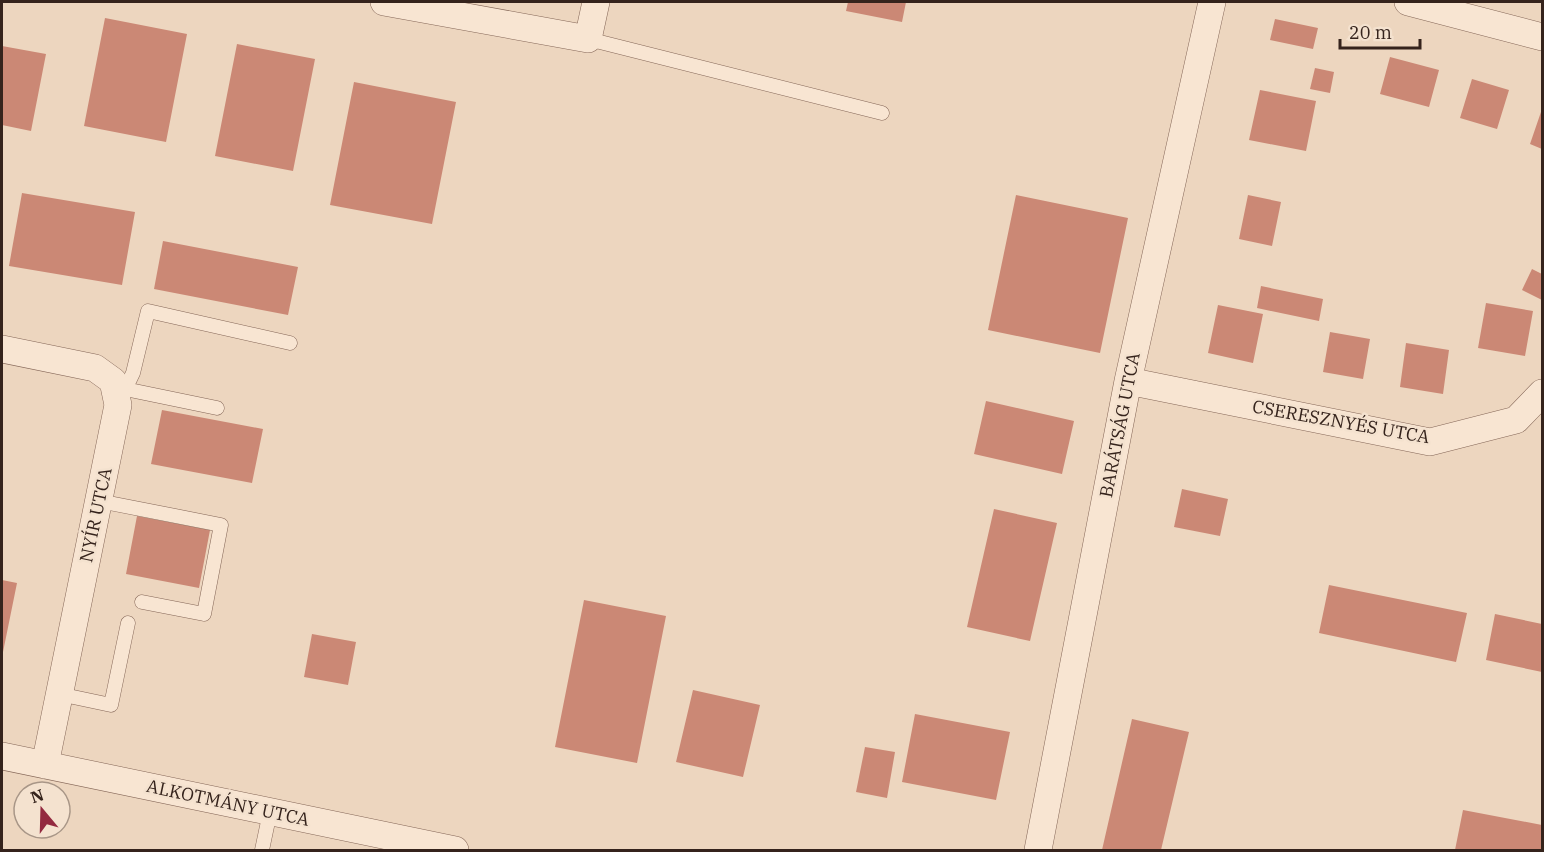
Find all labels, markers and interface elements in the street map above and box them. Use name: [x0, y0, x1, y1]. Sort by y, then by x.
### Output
scale bar: [1340, 12, 1420, 50]
text: 20 m: [1349, 21, 1392, 44]
street label: BARÁTSÁG UTCA: [1094, 350, 1145, 499]
street label: CSERESZNYÉS UTCA: [1251, 395, 1432, 449]
street label: NYÍR UTCA: [74, 465, 117, 564]
street label: ALKOTMÁNY UTCA: [145, 774, 312, 831]
north arrow: [12, 780, 72, 840]
text: N: [28, 784, 46, 807]

